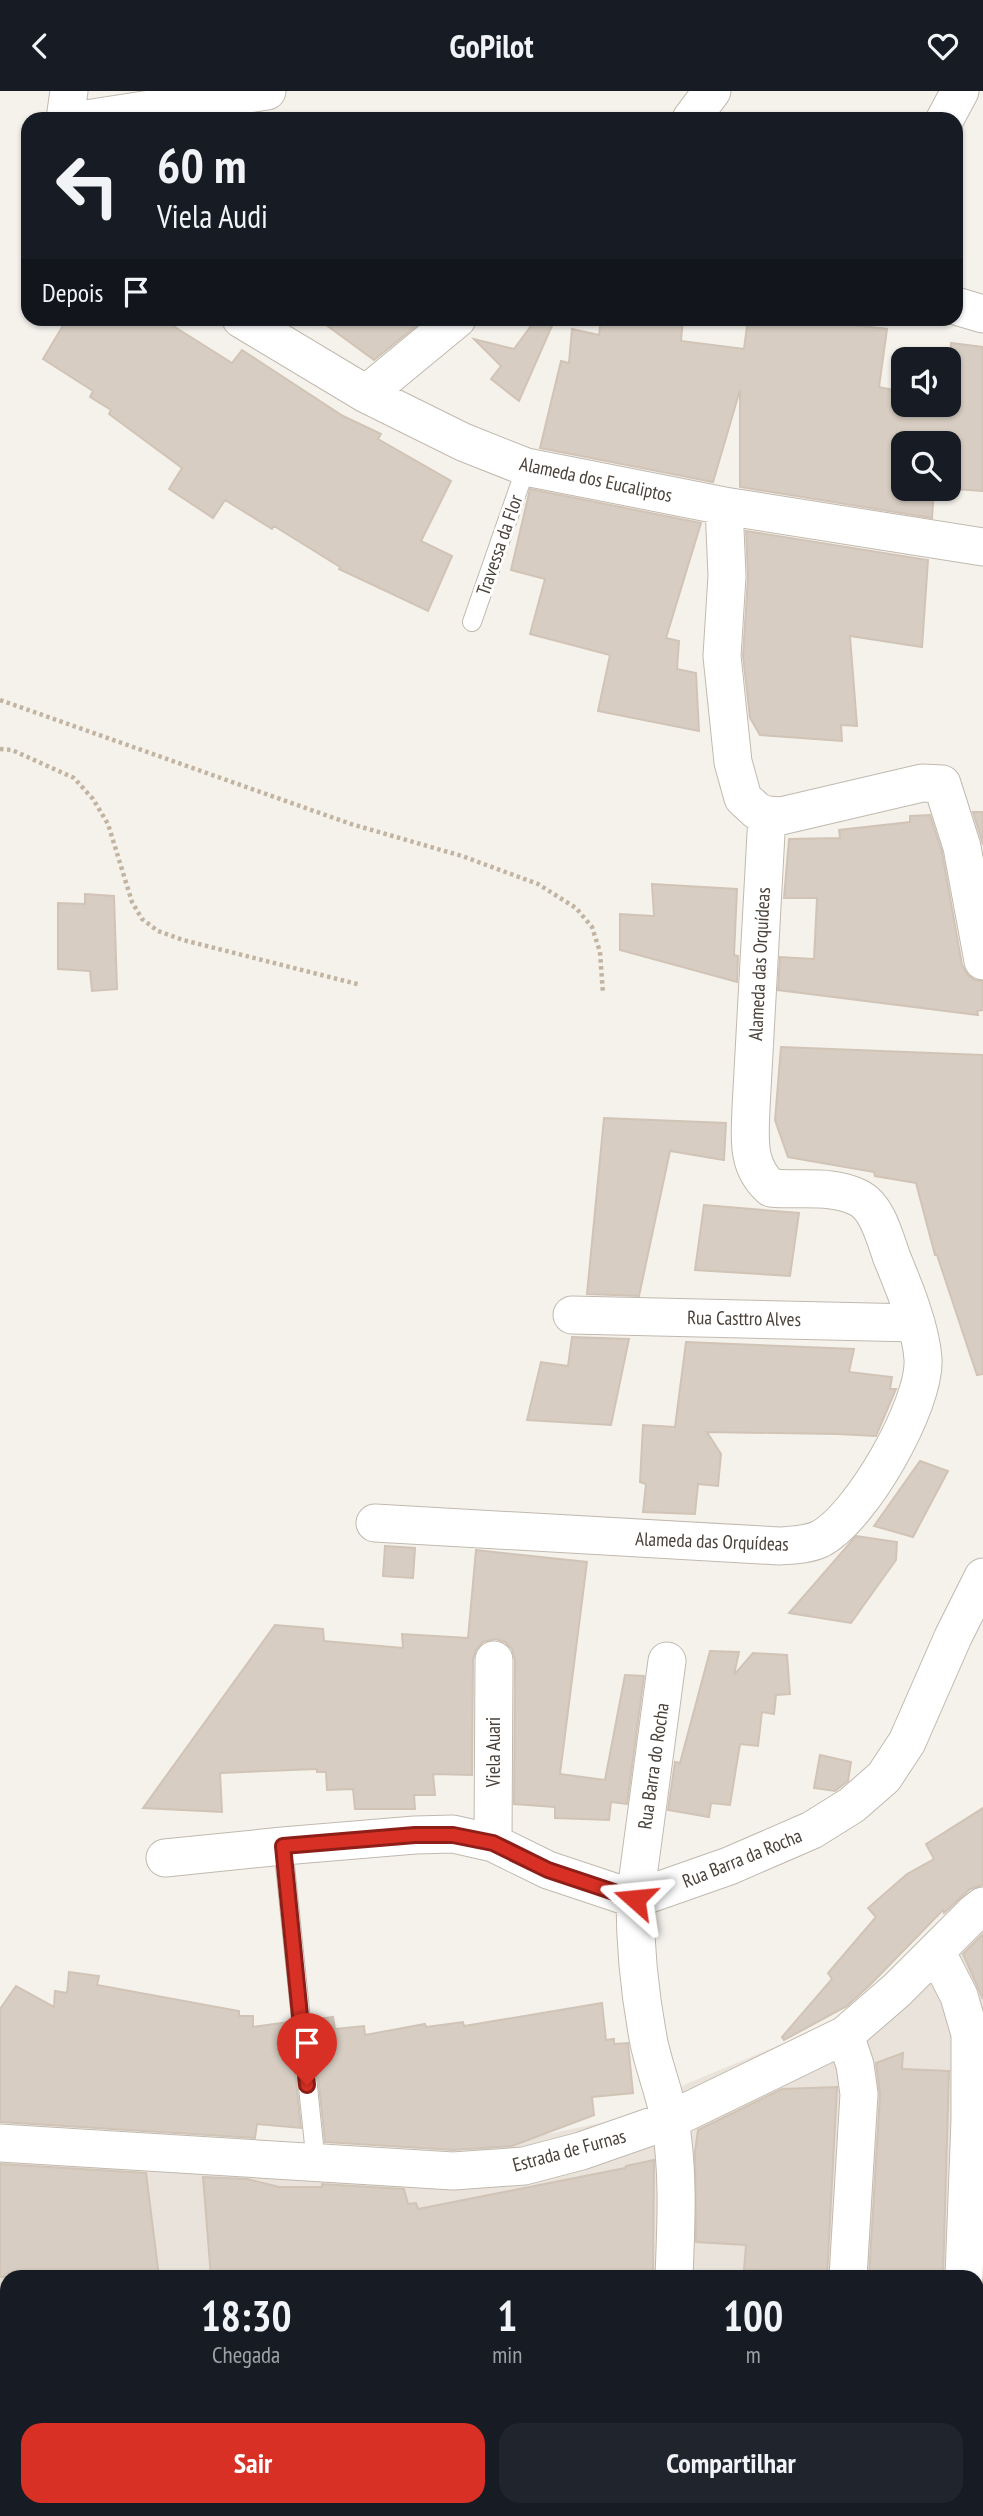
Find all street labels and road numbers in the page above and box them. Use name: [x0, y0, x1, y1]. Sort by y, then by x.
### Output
street label: Alameda dos Eucaliptos: [518, 451, 674, 507]
street label: Travessa da Flor: [471, 491, 528, 599]
street label: Alameda das Orquídeas: [743, 887, 775, 1041]
street label: Rua Casttro Alves: [687, 1305, 801, 1331]
street label: Alameda das Orquídeas: [635, 1526, 789, 1556]
street label: Rua Barra do Rocha: [632, 1701, 674, 1831]
street label: Viela Auari: [481, 1717, 505, 1788]
street label: Rua Barra da Rocha: [679, 1823, 805, 1893]
street label: Estrada de Furnas: [510, 2123, 628, 2177]

